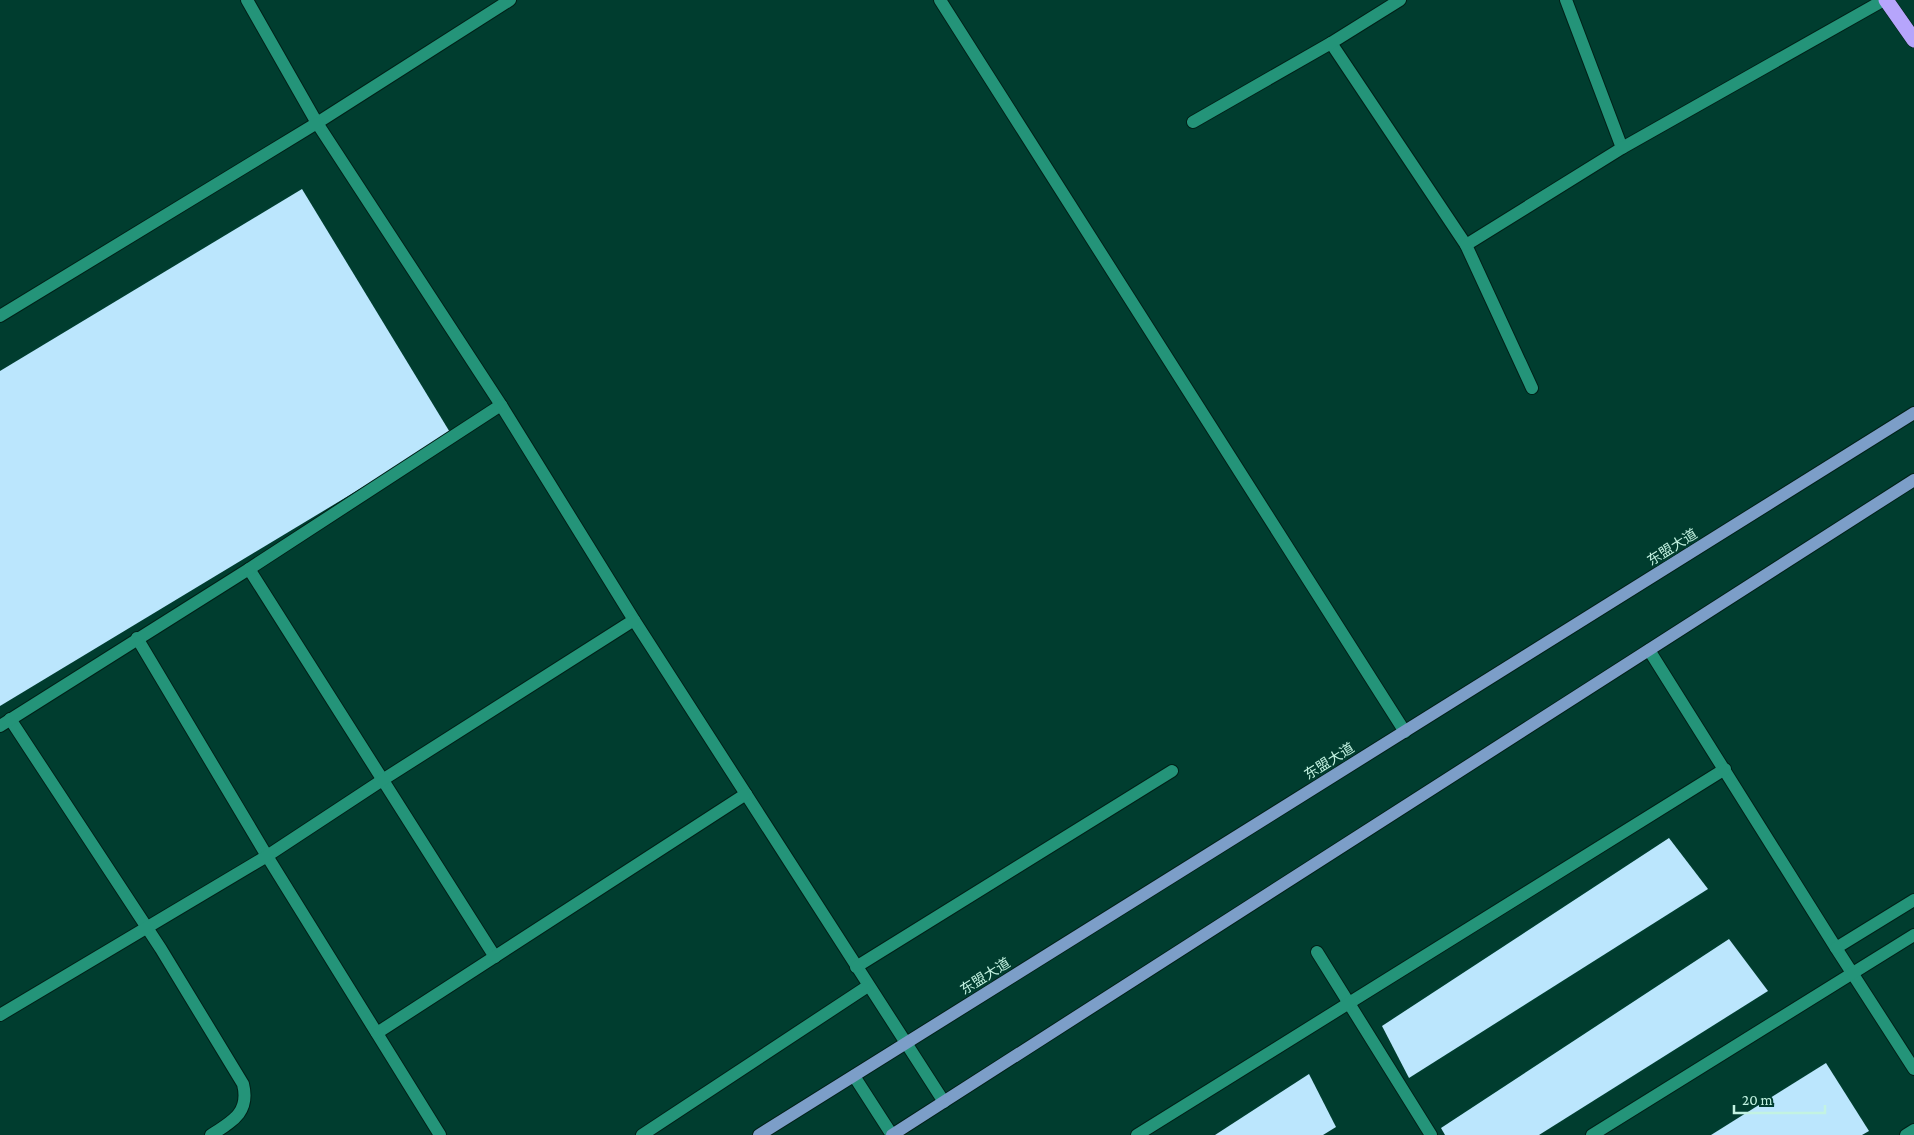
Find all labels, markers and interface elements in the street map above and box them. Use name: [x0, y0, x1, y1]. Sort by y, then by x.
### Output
street label: 东盟大道: [1644, 525, 1700, 569]
street label: 东盟大道: [1301, 739, 1357, 783]
street label: 东盟大道: [957, 954, 1013, 998]
scale bar: [1734, 1082, 1825, 1114]
text: 20 m: [1742, 1092, 1773, 1108]

